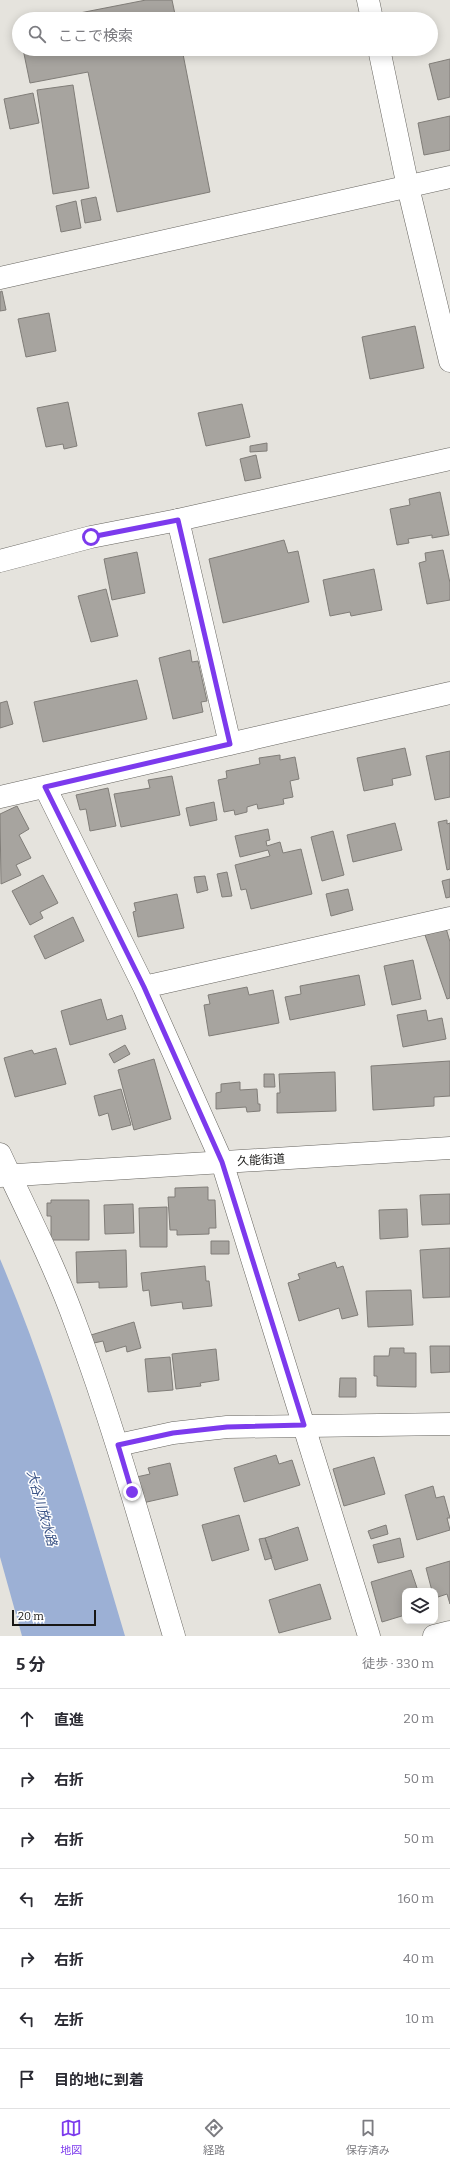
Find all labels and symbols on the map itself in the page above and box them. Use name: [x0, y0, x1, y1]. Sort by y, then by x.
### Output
route start: [82, 528, 100, 546]
street label: 久能街道: [237, 1152, 285, 1168]
water label: 大谷川放水路: [24, 1468, 60, 1549]
route end: [123, 1483, 141, 1501]
scale bar: [12, 1608, 96, 1627]

